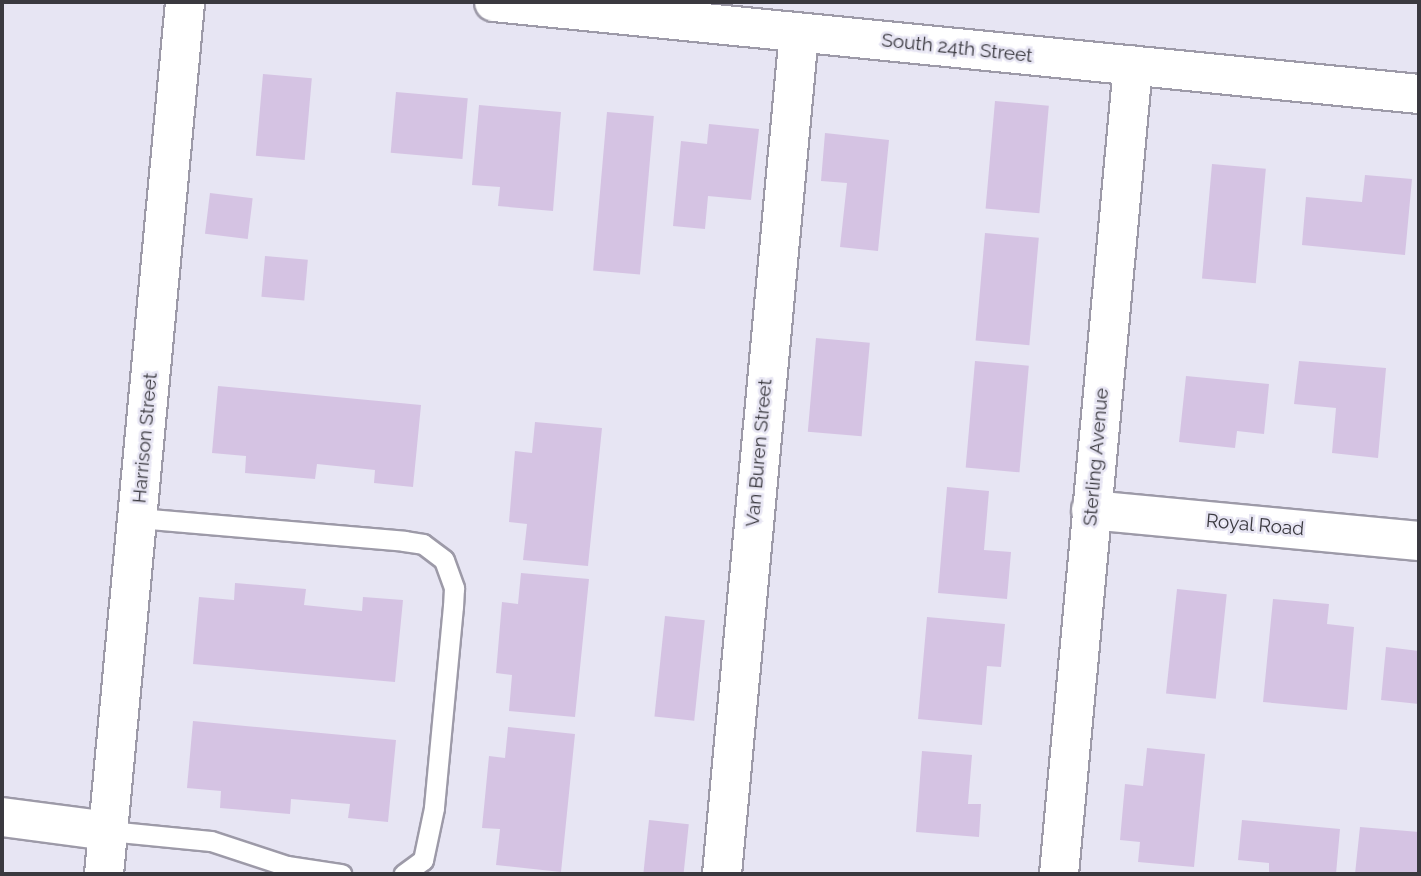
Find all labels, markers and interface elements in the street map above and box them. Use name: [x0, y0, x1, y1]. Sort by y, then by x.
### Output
street label: South 24th Street: [880, 29, 1034, 67]
street label: Harrison Street: [128, 372, 162, 504]
street label: Van Buren Street: [741, 378, 777, 528]
street label: Sterling Avenue: [1079, 387, 1113, 527]
street label: Royal Road: [1205, 509, 1305, 541]

